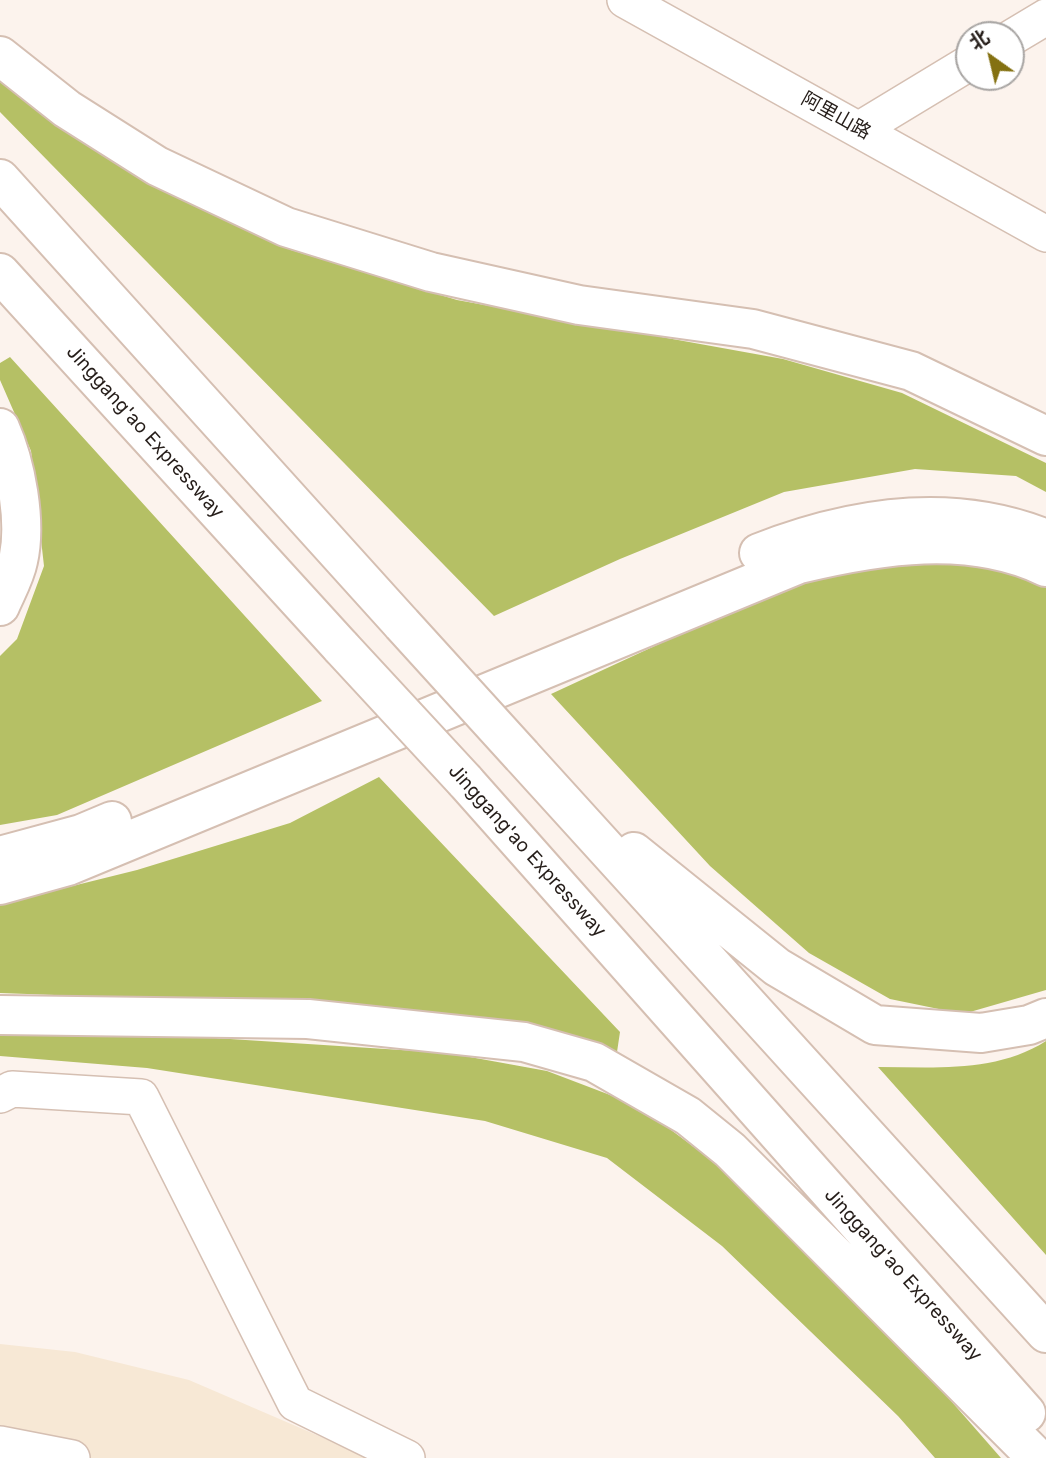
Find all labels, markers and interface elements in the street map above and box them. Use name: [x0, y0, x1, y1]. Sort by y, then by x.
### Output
north arrow: [955, 21, 1025, 91]
text: 北: [965, 25, 993, 55]
street label: 阿里山路: [797, 88, 875, 144]
street label: Jinggang'ao Expressway: [61, 341, 229, 523]
street label: Jinggang'ao Expressway: [443, 760, 611, 942]
street label: Jinggang'ao Expressway: [819, 1184, 987, 1366]

